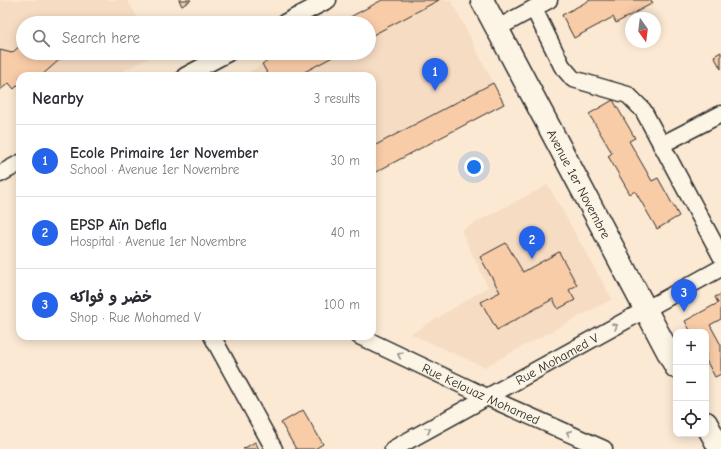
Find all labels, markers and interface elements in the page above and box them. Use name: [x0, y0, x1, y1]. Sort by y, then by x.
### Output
north arrow: [625, 12, 661, 48]
search box: [16, 16, 376, 60]
icon: search: [30, 27, 52, 49]
text: Search here: [62, 29, 140, 47]
pin: 1: [422, 58, 448, 91]
text: Nearby: [32, 89, 83, 108]
text: 3 results: [314, 91, 360, 106]
street label: Avenue 1er Novembre: [544, 127, 614, 241]
text: Ecole Primaire 1er November: [70, 144, 258, 162]
text: 1: [42, 153, 48, 168]
text: 30 m: [330, 153, 360, 168]
your location: [464, 157, 484, 177]
text: School · Avenue 1er Novembre: [70, 162, 239, 177]
text: EPSP Aïn Defla: [70, 216, 167, 234]
text: 2: [42, 225, 48, 240]
text: 40 m: [331, 225, 360, 240]
pin: 2: [519, 226, 545, 259]
text: Hospital · Avenue 1er Novembre: [70, 234, 247, 249]
pin: 3: [671, 279, 697, 312]
text: خضر و فواكه: [70, 288, 152, 306]
text: 3: [42, 297, 48, 312]
text: 100 m: [324, 297, 360, 312]
text: Shop · Rue Mohamed V: [70, 310, 201, 325]
one-way arrow: [610, 324, 618, 331]
map controls: [673, 329, 709, 437]
button: +: [673, 329, 709, 365]
street label: Rue Mohamed V: [513, 330, 601, 387]
one-way arrow: [396, 352, 404, 360]
street label: Rue Kelouaz Mohamed: [420, 360, 542, 427]
button: −: [673, 365, 709, 401]
button: locate: [673, 401, 709, 437]
one-way arrow: [423, 428, 431, 435]
one-way arrow: [565, 430, 573, 438]

